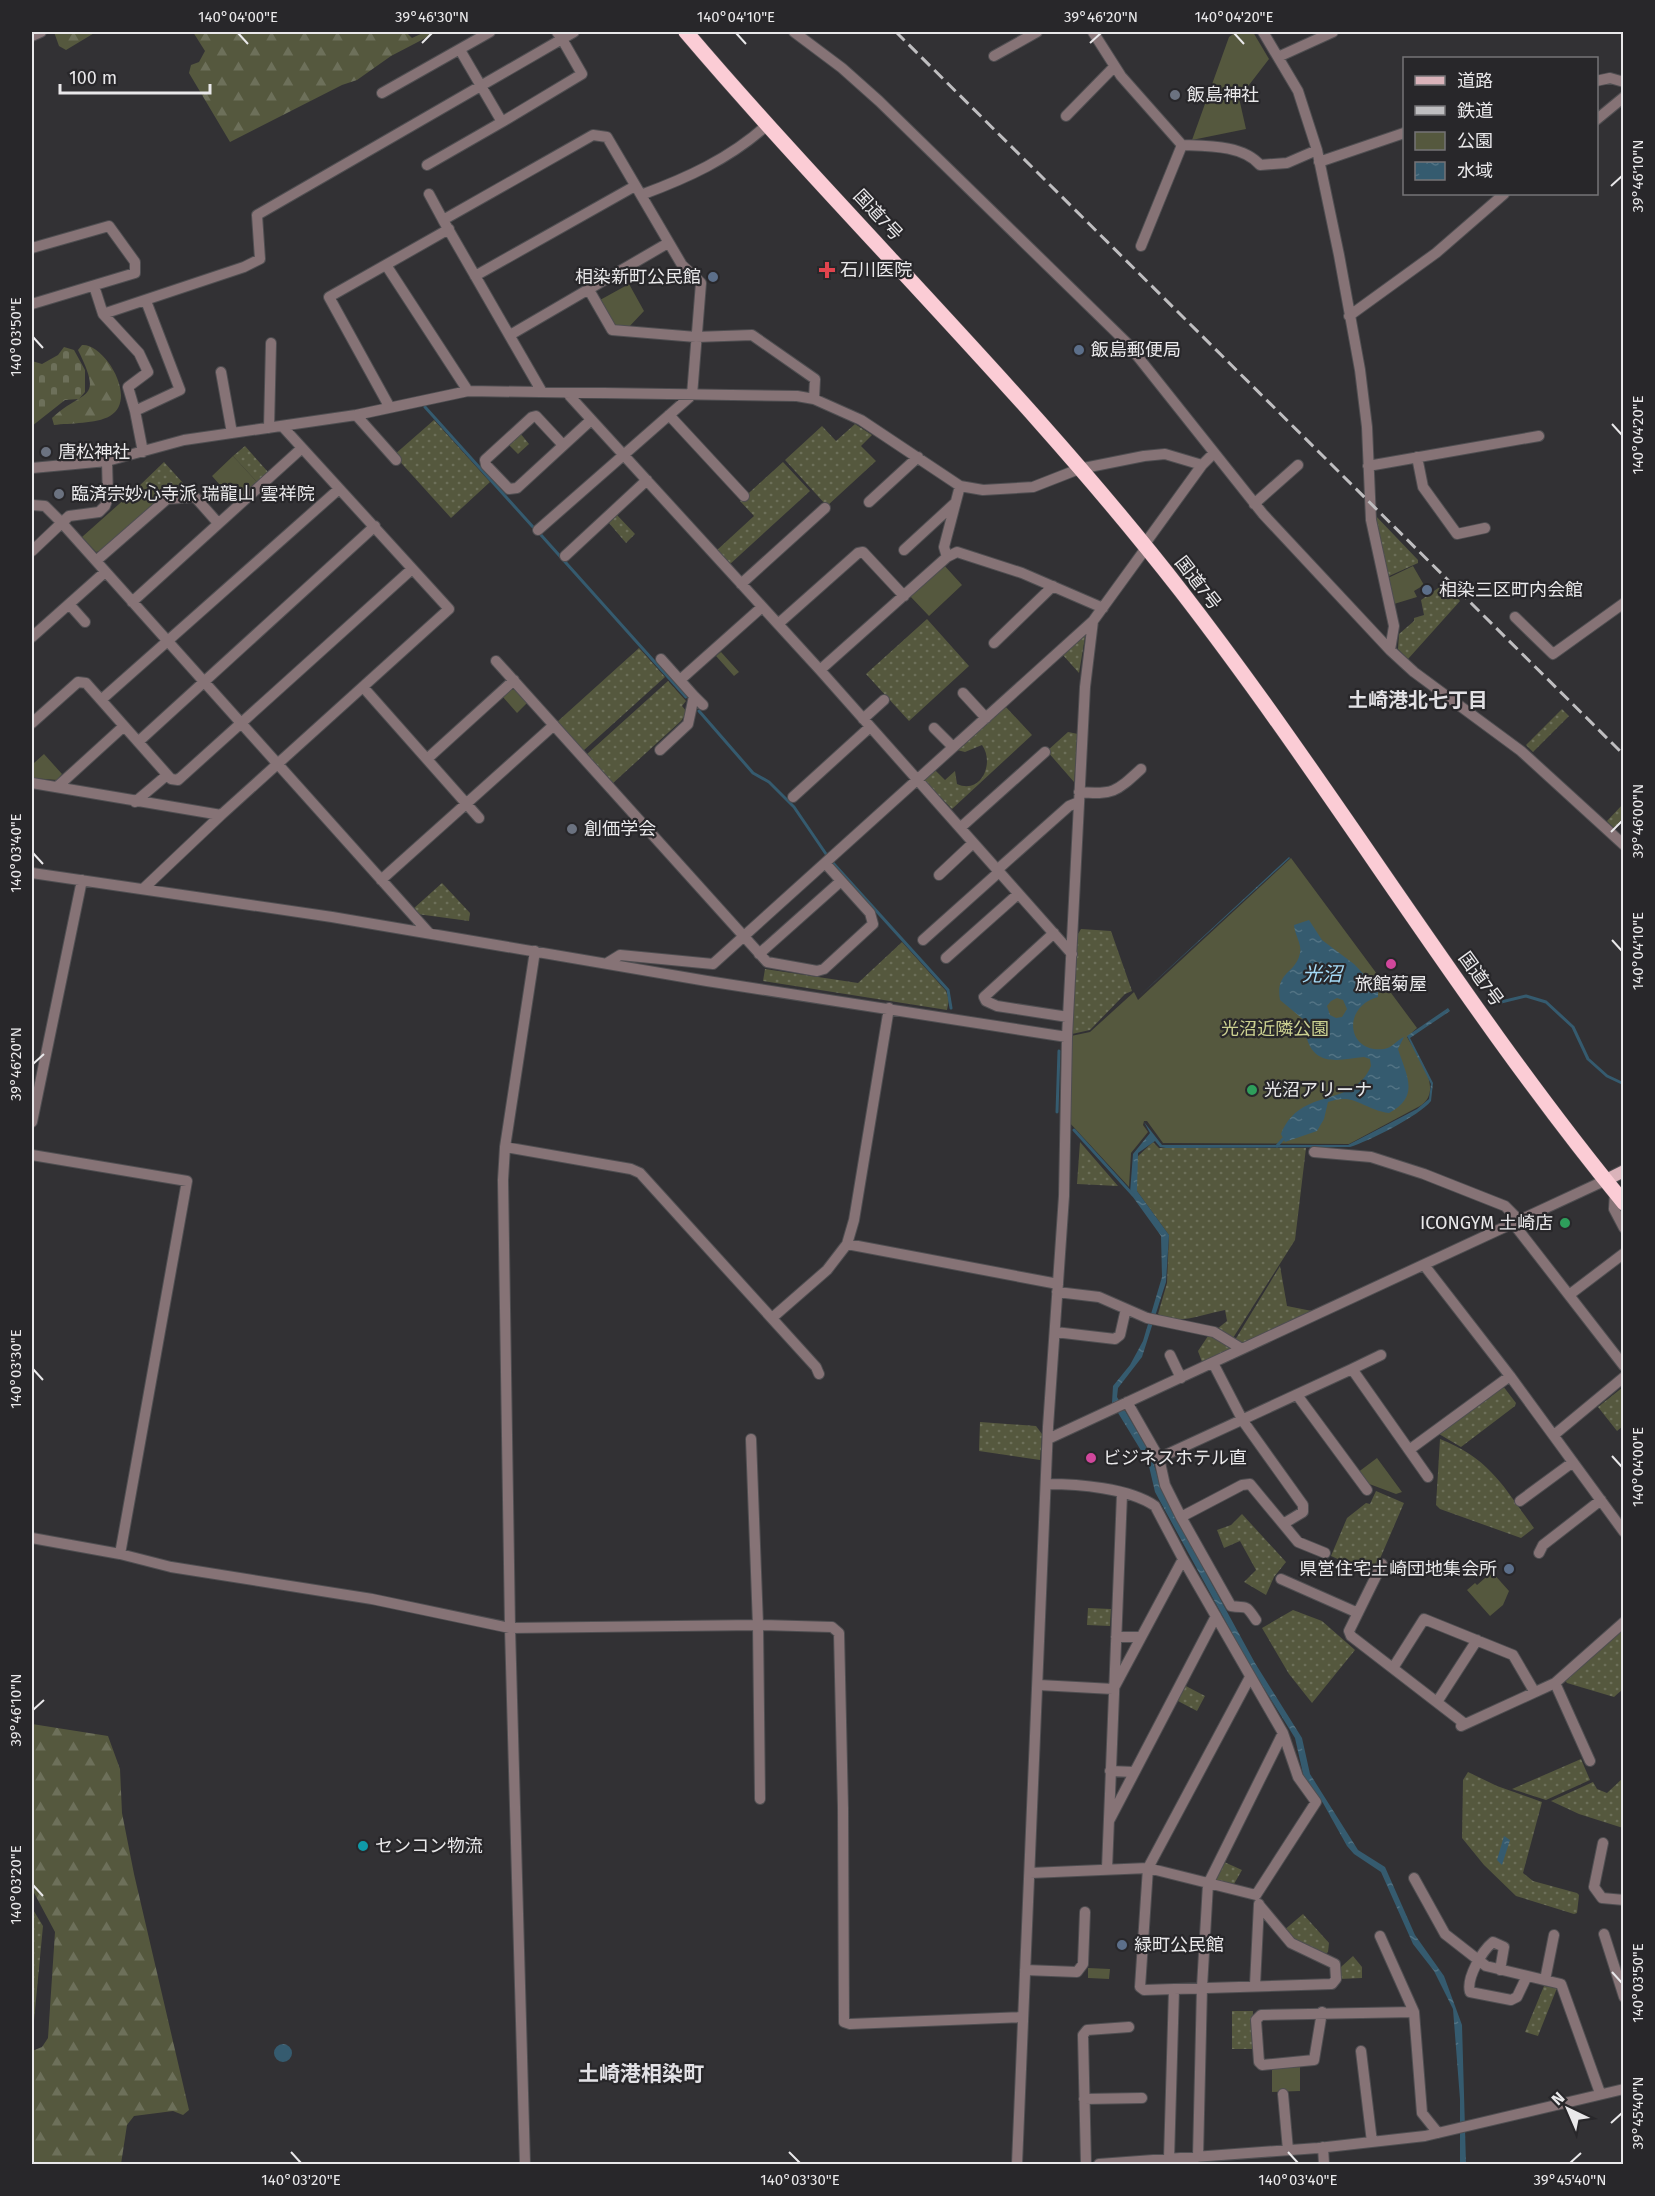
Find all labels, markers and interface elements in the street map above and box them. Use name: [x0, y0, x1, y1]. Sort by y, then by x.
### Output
text: 140°04'00"E: [198, 8, 278, 26]
text: 39°46'30"N: [395, 8, 469, 26]
text: 140°04'10"E: [697, 8, 775, 26]
text: 39°46'20"N: [1064, 8, 1138, 26]
text: 140°04'20"E: [1194, 8, 1274, 26]
scale bar: [60, 57, 210, 95]
legend: [1403, 57, 1598, 195]
text: 100 m: [69, 67, 117, 89]
text: 道路: [1457, 70, 1493, 92]
place label: 飯島神社: [1187, 84, 1259, 106]
marker: 飯島神社: [1168, 88, 1182, 102]
text: 鉄道: [1457, 100, 1493, 122]
text: 公園: [1457, 130, 1493, 152]
text: 39°46'10"N: [1629, 140, 1647, 212]
text: 水域: [1457, 160, 1493, 182]
street label: 国道7号: [849, 185, 907, 245]
place label: 石川医院: [840, 259, 912, 281]
marker: 石川医院: [818, 261, 836, 279]
place label: 相染新町公民館: [575, 266, 701, 288]
marker: 相染新町公民館: [706, 270, 720, 284]
text: 140°03'50"E: [7, 297, 25, 377]
place label: 飯島郵便局: [1091, 339, 1181, 361]
marker: 飯島郵便局: [1072, 343, 1086, 357]
text: 140°04'20"E: [1629, 395, 1647, 475]
place label: 唐松神社: [58, 441, 130, 463]
marker: 唐松神社: [39, 445, 53, 459]
place label: 臨済宗妙心寺派 瑞龍山 雲祥院: [71, 483, 315, 505]
marker: 臨済宗妙心寺派 瑞龍山 雲祥院: [52, 487, 66, 501]
street label: 国道7号: [1170, 552, 1226, 614]
place label: 相染三区町内会館: [1439, 579, 1583, 601]
marker: 相染三区町内会館: [1420, 583, 1434, 597]
district label: 土崎港北七丁目: [1348, 688, 1488, 712]
text: 39°46'00"N: [1629, 784, 1647, 858]
text: 140°03'40"E: [7, 813, 25, 893]
place label: 創価学会: [584, 818, 656, 840]
marker: 創価学会: [565, 822, 579, 836]
text: 140°04'10"E: [1629, 912, 1647, 990]
street label: 国道7号: [1454, 947, 1508, 1011]
marker: 旅館菊屋: [1384, 957, 1398, 971]
water label: 光沼: [1302, 962, 1345, 986]
place label: 旅館菊屋: [1355, 973, 1427, 995]
park label: 光沼近隣公園: [1221, 1018, 1329, 1040]
text: 39°46'20"N: [7, 1027, 25, 1101]
place label: 光沼アリーナ: [1264, 1079, 1372, 1101]
marker: 光沼アリーナ: [1245, 1083, 1259, 1097]
place label: ICONGYM 土崎店: [1420, 1212, 1553, 1234]
marker: ICONGYM 土崎店: [1558, 1216, 1572, 1230]
text: 140°03'30"E: [7, 1329, 25, 1409]
text: 140°04'00"E: [1629, 1427, 1647, 1507]
place label: ビジネスホテル直: [1103, 1447, 1247, 1469]
marker: ビジネスホテル直: [1084, 1451, 1098, 1465]
place label: 県営住宅土崎団地集会所: [1299, 1558, 1497, 1580]
marker: 県営住宅土崎団地集会所: [1502, 1562, 1516, 1576]
text: 39°46'10"N: [7, 1674, 25, 1746]
place label: センコン物流: [375, 1835, 483, 1857]
marker: センコン物流: [356, 1839, 370, 1853]
text: 140°03'20"E: [7, 1845, 25, 1925]
place label: 緑町公民館: [1134, 1934, 1224, 1956]
marker: 緑町公民館: [1115, 1938, 1129, 1952]
text: 140°03'50"E: [1629, 1943, 1647, 2023]
district label: 土崎港相染町: [578, 2061, 704, 2087]
text: 39°45'40"N: [1629, 2076, 1647, 2150]
north arrow: [1538, 2079, 1598, 2139]
text: N: [1548, 2088, 1568, 2109]
text: 140°03'20"E: [261, 2171, 341, 2189]
text: 140°03'30"E: [760, 2171, 840, 2189]
text: 140°03'40"E: [1258, 2171, 1338, 2189]
text: 39°45'40"N: [1533, 2171, 1607, 2189]

